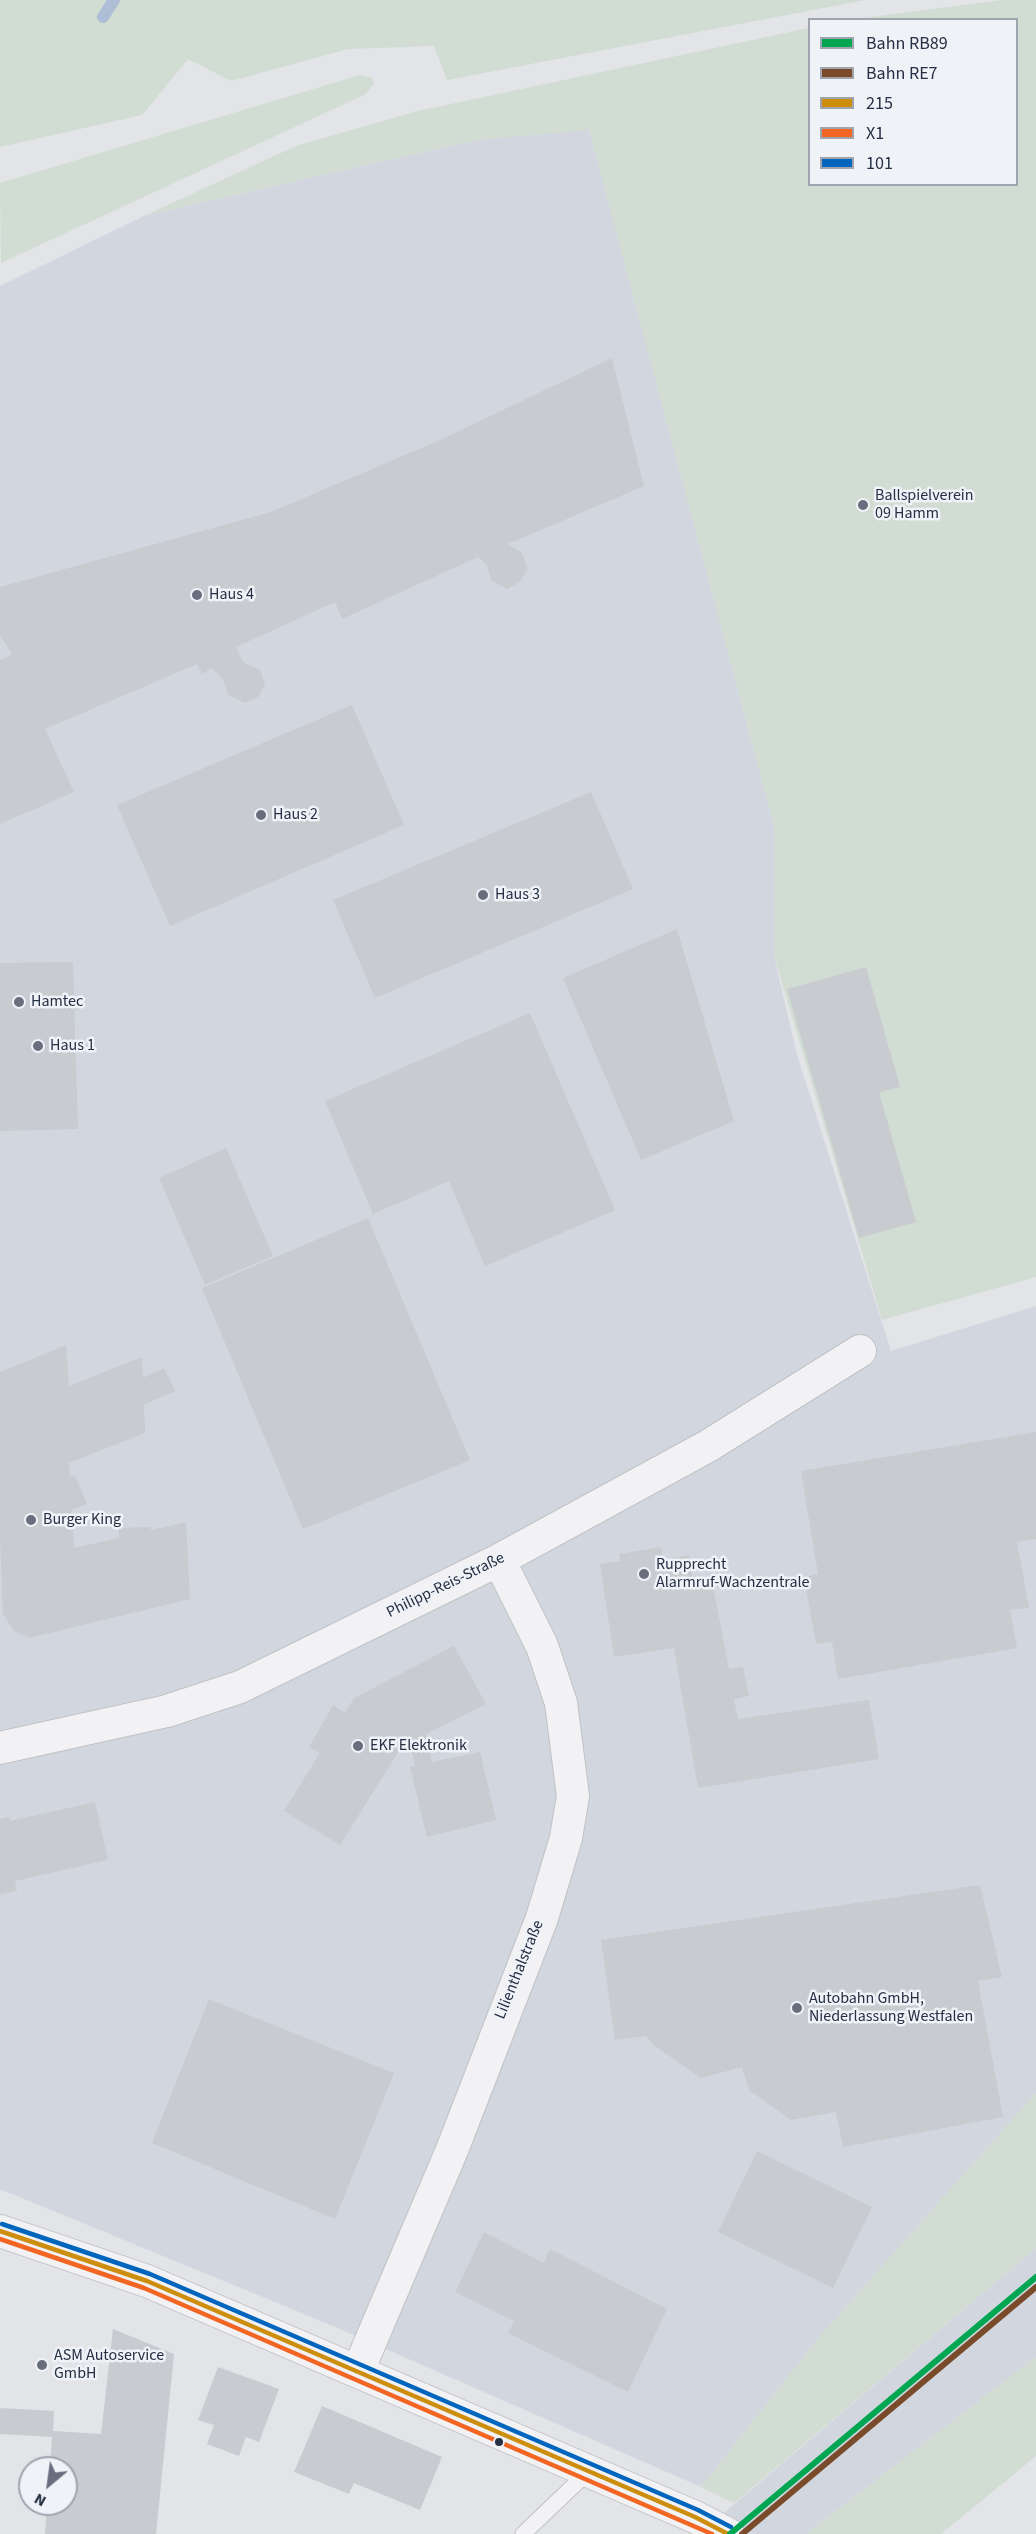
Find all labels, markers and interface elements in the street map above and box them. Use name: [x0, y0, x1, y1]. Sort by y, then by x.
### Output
legend: [808, 18, 1018, 186]
text: Bahn RB89: [866, 31, 948, 56]
text: Bahn RE7: [866, 61, 938, 86]
text: 215: [866, 91, 893, 116]
text: X1: [866, 121, 884, 146]
text: 101: [866, 151, 893, 176]
place label: Ballspielverein 09 Hamm: [875, 486, 974, 524]
marker: Ballspielverein 09 Hamm: [856, 498, 870, 512]
place label: Haus 4: [209, 585, 254, 605]
marker: Haus 4: [190, 588, 204, 602]
place label: Haus 2: [273, 805, 318, 825]
marker: Haus 2: [254, 808, 268, 822]
place label: Haus 3: [495, 885, 540, 905]
marker: Haus 3: [476, 888, 490, 902]
place label: Hamtec: [31, 992, 83, 1012]
marker: Hamtec: [12, 995, 26, 1009]
place label: Haus 1: [50, 1036, 95, 1056]
marker: Haus 1: [31, 1039, 45, 1053]
place label: Burger King: [43, 1510, 121, 1530]
marker: Burger King: [24, 1513, 38, 1527]
street label: Philipp-Reis-Straße: [384, 1549, 508, 1623]
place label: Rupprecht Alarmruf-Wachzentrale: [656, 1555, 810, 1593]
marker: Rupprecht Alarmruf-Wachzentrale: [637, 1567, 651, 1581]
place label: EKF Elektronik: [370, 1736, 467, 1756]
marker: EKF Elektronik: [351, 1739, 365, 1753]
street label: Lilienthalstraße: [491, 1918, 549, 2022]
place label: Autobahn GmbH, Niederlassung Westfalen: [809, 1989, 973, 2027]
marker: Autobahn GmbH, Niederlassung Westfalen: [790, 2001, 804, 2015]
place label: ASM Autoservice GmbH: [54, 2346, 164, 2384]
marker: ASM Autoservice GmbH: [35, 2358, 49, 2372]
unlabelled marker: [493, 2436, 505, 2448]
north arrow: [18, 2456, 78, 2516]
text: N: [30, 2488, 50, 2512]

